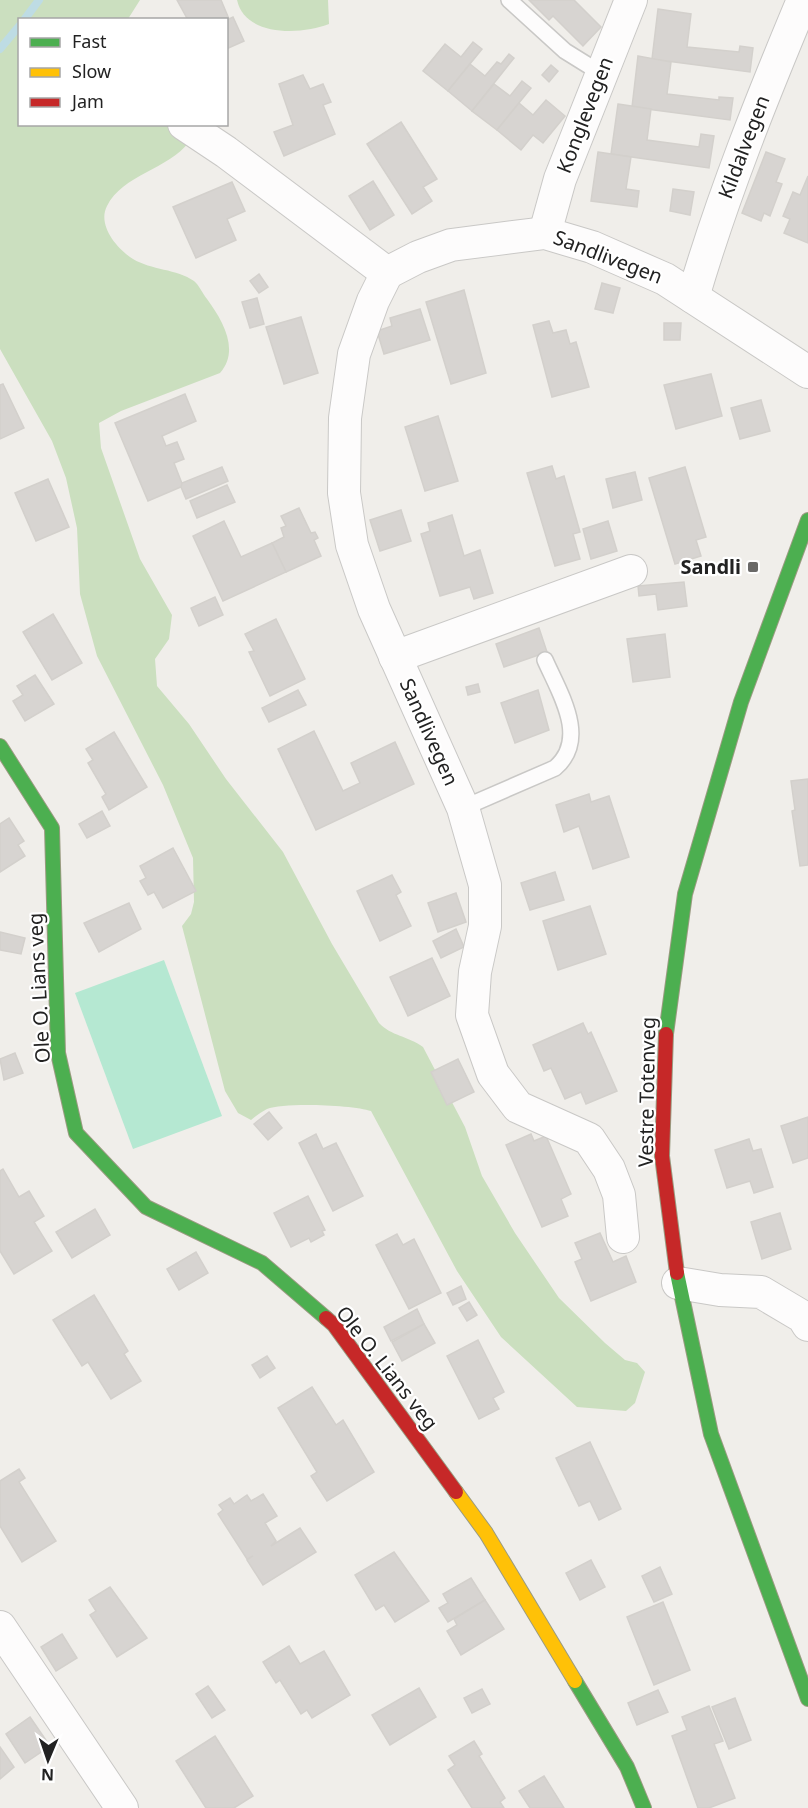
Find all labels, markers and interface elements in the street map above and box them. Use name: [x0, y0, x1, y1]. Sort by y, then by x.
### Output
legend: [18, 18, 228, 126]
text: Fast: [72, 29, 107, 53]
street label: Konglevegen: [550, 53, 619, 177]
text: Slow: [72, 59, 111, 83]
text: Jam: [70, 89, 104, 113]
street label: Kildalvegen: [711, 91, 776, 202]
street label: Sandlivegen: [550, 223, 666, 290]
place label: Sandli: [680, 553, 741, 580]
marker: Sandli: [746, 560, 760, 574]
street label: Sandlivegen: [394, 674, 465, 790]
street label: Ole O. Lians veg: [21, 912, 56, 1064]
street label: Vestre Totenveg: [632, 1017, 661, 1167]
street label: Ole O. Lians veg: [330, 1300, 444, 1435]
north arrow: [18, 1730, 78, 1790]
text: N: [41, 1764, 54, 1786]

